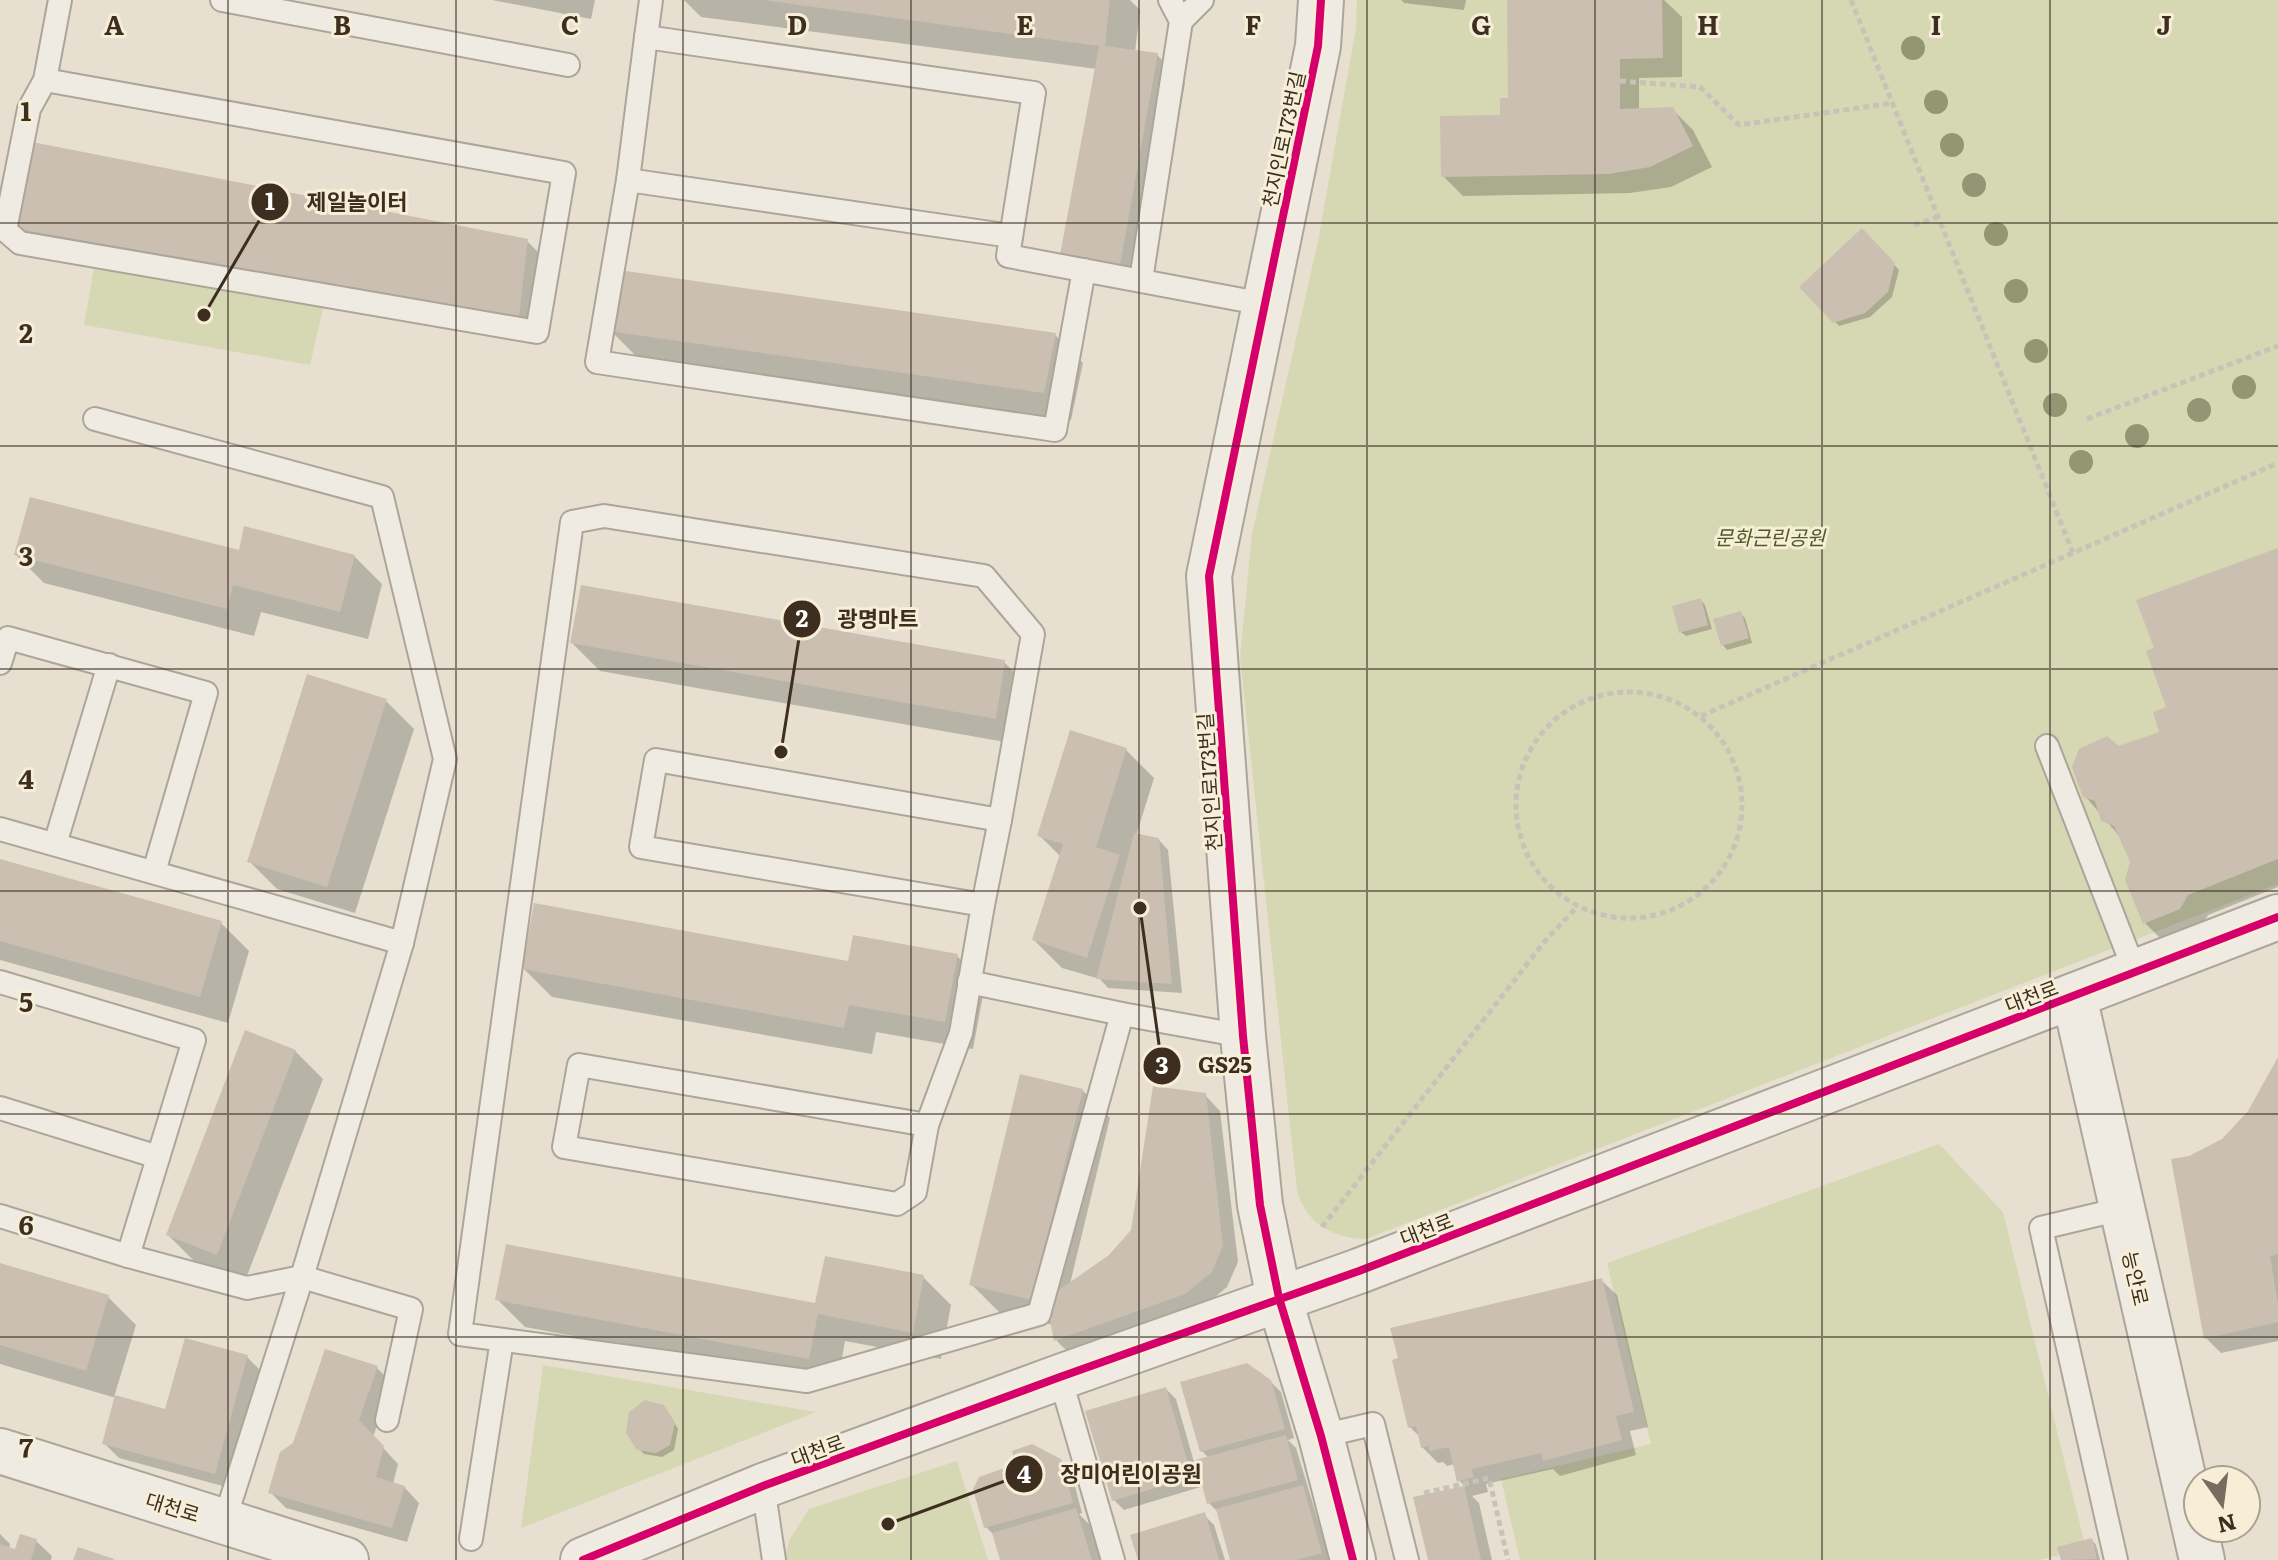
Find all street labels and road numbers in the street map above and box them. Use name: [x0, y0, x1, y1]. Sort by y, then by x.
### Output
street label: 천지인로173번길: [1253, 68, 1311, 210]
street label: 천지인로173번길: [1188, 712, 1228, 852]
street label: 대천로: [2000, 971, 2062, 1019]
street label: 대천로: [1395, 1204, 1457, 1252]
street label: 능안로: [2116, 1248, 2158, 1308]
street label: 대천로: [786, 1425, 848, 1473]
street label: 대천로: [142, 1484, 204, 1528]

